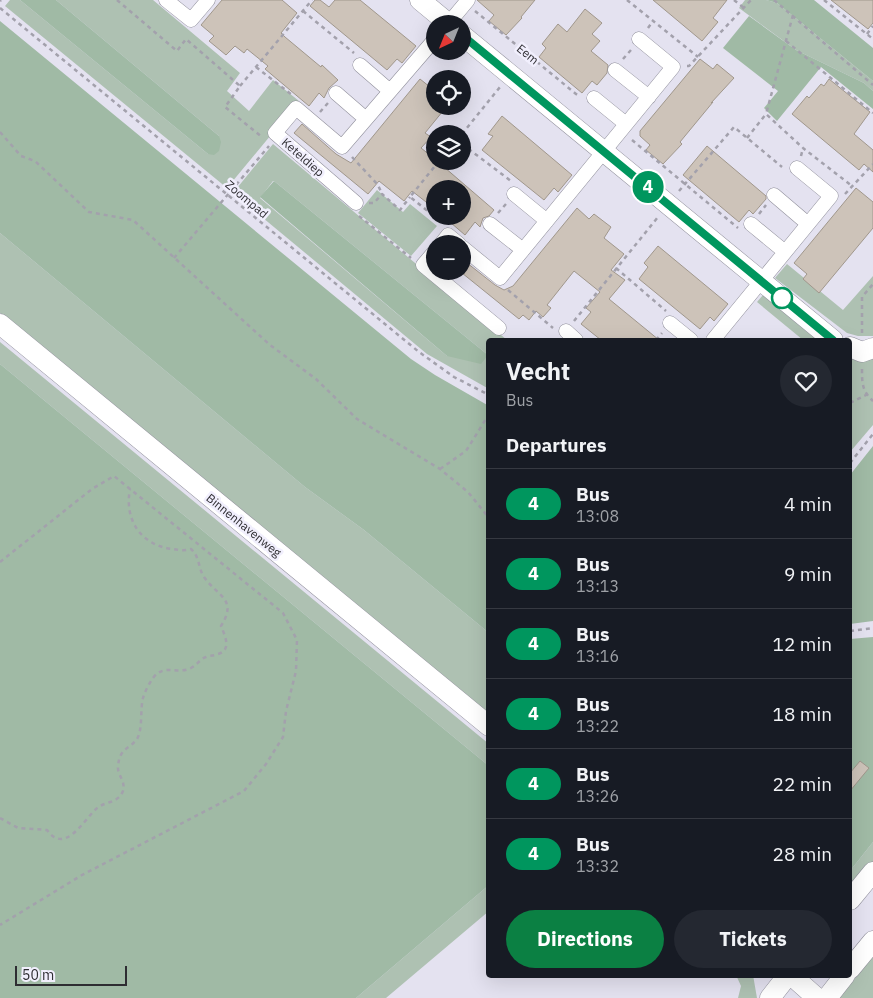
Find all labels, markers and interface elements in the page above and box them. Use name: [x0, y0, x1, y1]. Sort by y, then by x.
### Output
north arrow: [426, 15, 471, 60]
map controls: [426, 15, 471, 280]
street label: Eem: [514, 41, 542, 67]
button: locate: [426, 70, 471, 115]
button: layers: [426, 125, 471, 170]
street label: Keteldiep: [279, 134, 327, 180]
line badge: 4: [632, 171, 664, 203]
text: 4: [643, 175, 653, 198]
street label: Zoompad: [223, 177, 271, 221]
button: +: [426, 180, 471, 225]
button: −: [426, 235, 471, 280]
unlabelled marker: [771, 287, 793, 309]
text: Vecht: [506, 355, 570, 387]
button: heart: [780, 355, 832, 407]
text: Bus: [506, 390, 533, 410]
text: Departures: [506, 433, 606, 457]
text: Bus: [576, 482, 610, 506]
street label: Binnenhavenweg: [203, 490, 285, 560]
text: 4: [528, 492, 539, 515]
text: 4 min: [784, 492, 832, 516]
text: 13:08: [576, 506, 619, 526]
text: Bus: [576, 552, 610, 576]
text: 4: [528, 562, 539, 585]
text: 9 min: [784, 562, 832, 586]
text: 13:13: [576, 576, 619, 596]
text: Bus: [576, 622, 610, 646]
text: 4: [528, 632, 539, 655]
text: 12 min: [773, 632, 832, 656]
text: 13:16: [576, 646, 619, 666]
text: Bus: [576, 692, 610, 716]
text: 4: [528, 702, 539, 725]
text: 18 min: [773, 702, 832, 726]
text: 13:22: [576, 716, 619, 736]
text: Bus: [576, 762, 610, 786]
text: 4: [528, 772, 539, 795]
text: 22 min: [773, 772, 832, 796]
text: 13:26: [576, 786, 619, 806]
text: Bus: [576, 832, 610, 856]
text: 4: [528, 842, 539, 865]
text: 28 min: [773, 842, 832, 866]
text: 13:32: [576, 856, 619, 876]
button: Directions: [506, 910, 664, 968]
button: Tickets: [674, 910, 832, 968]
scale bar: [15, 963, 128, 986]
text: 50 m: [22, 966, 54, 984]

